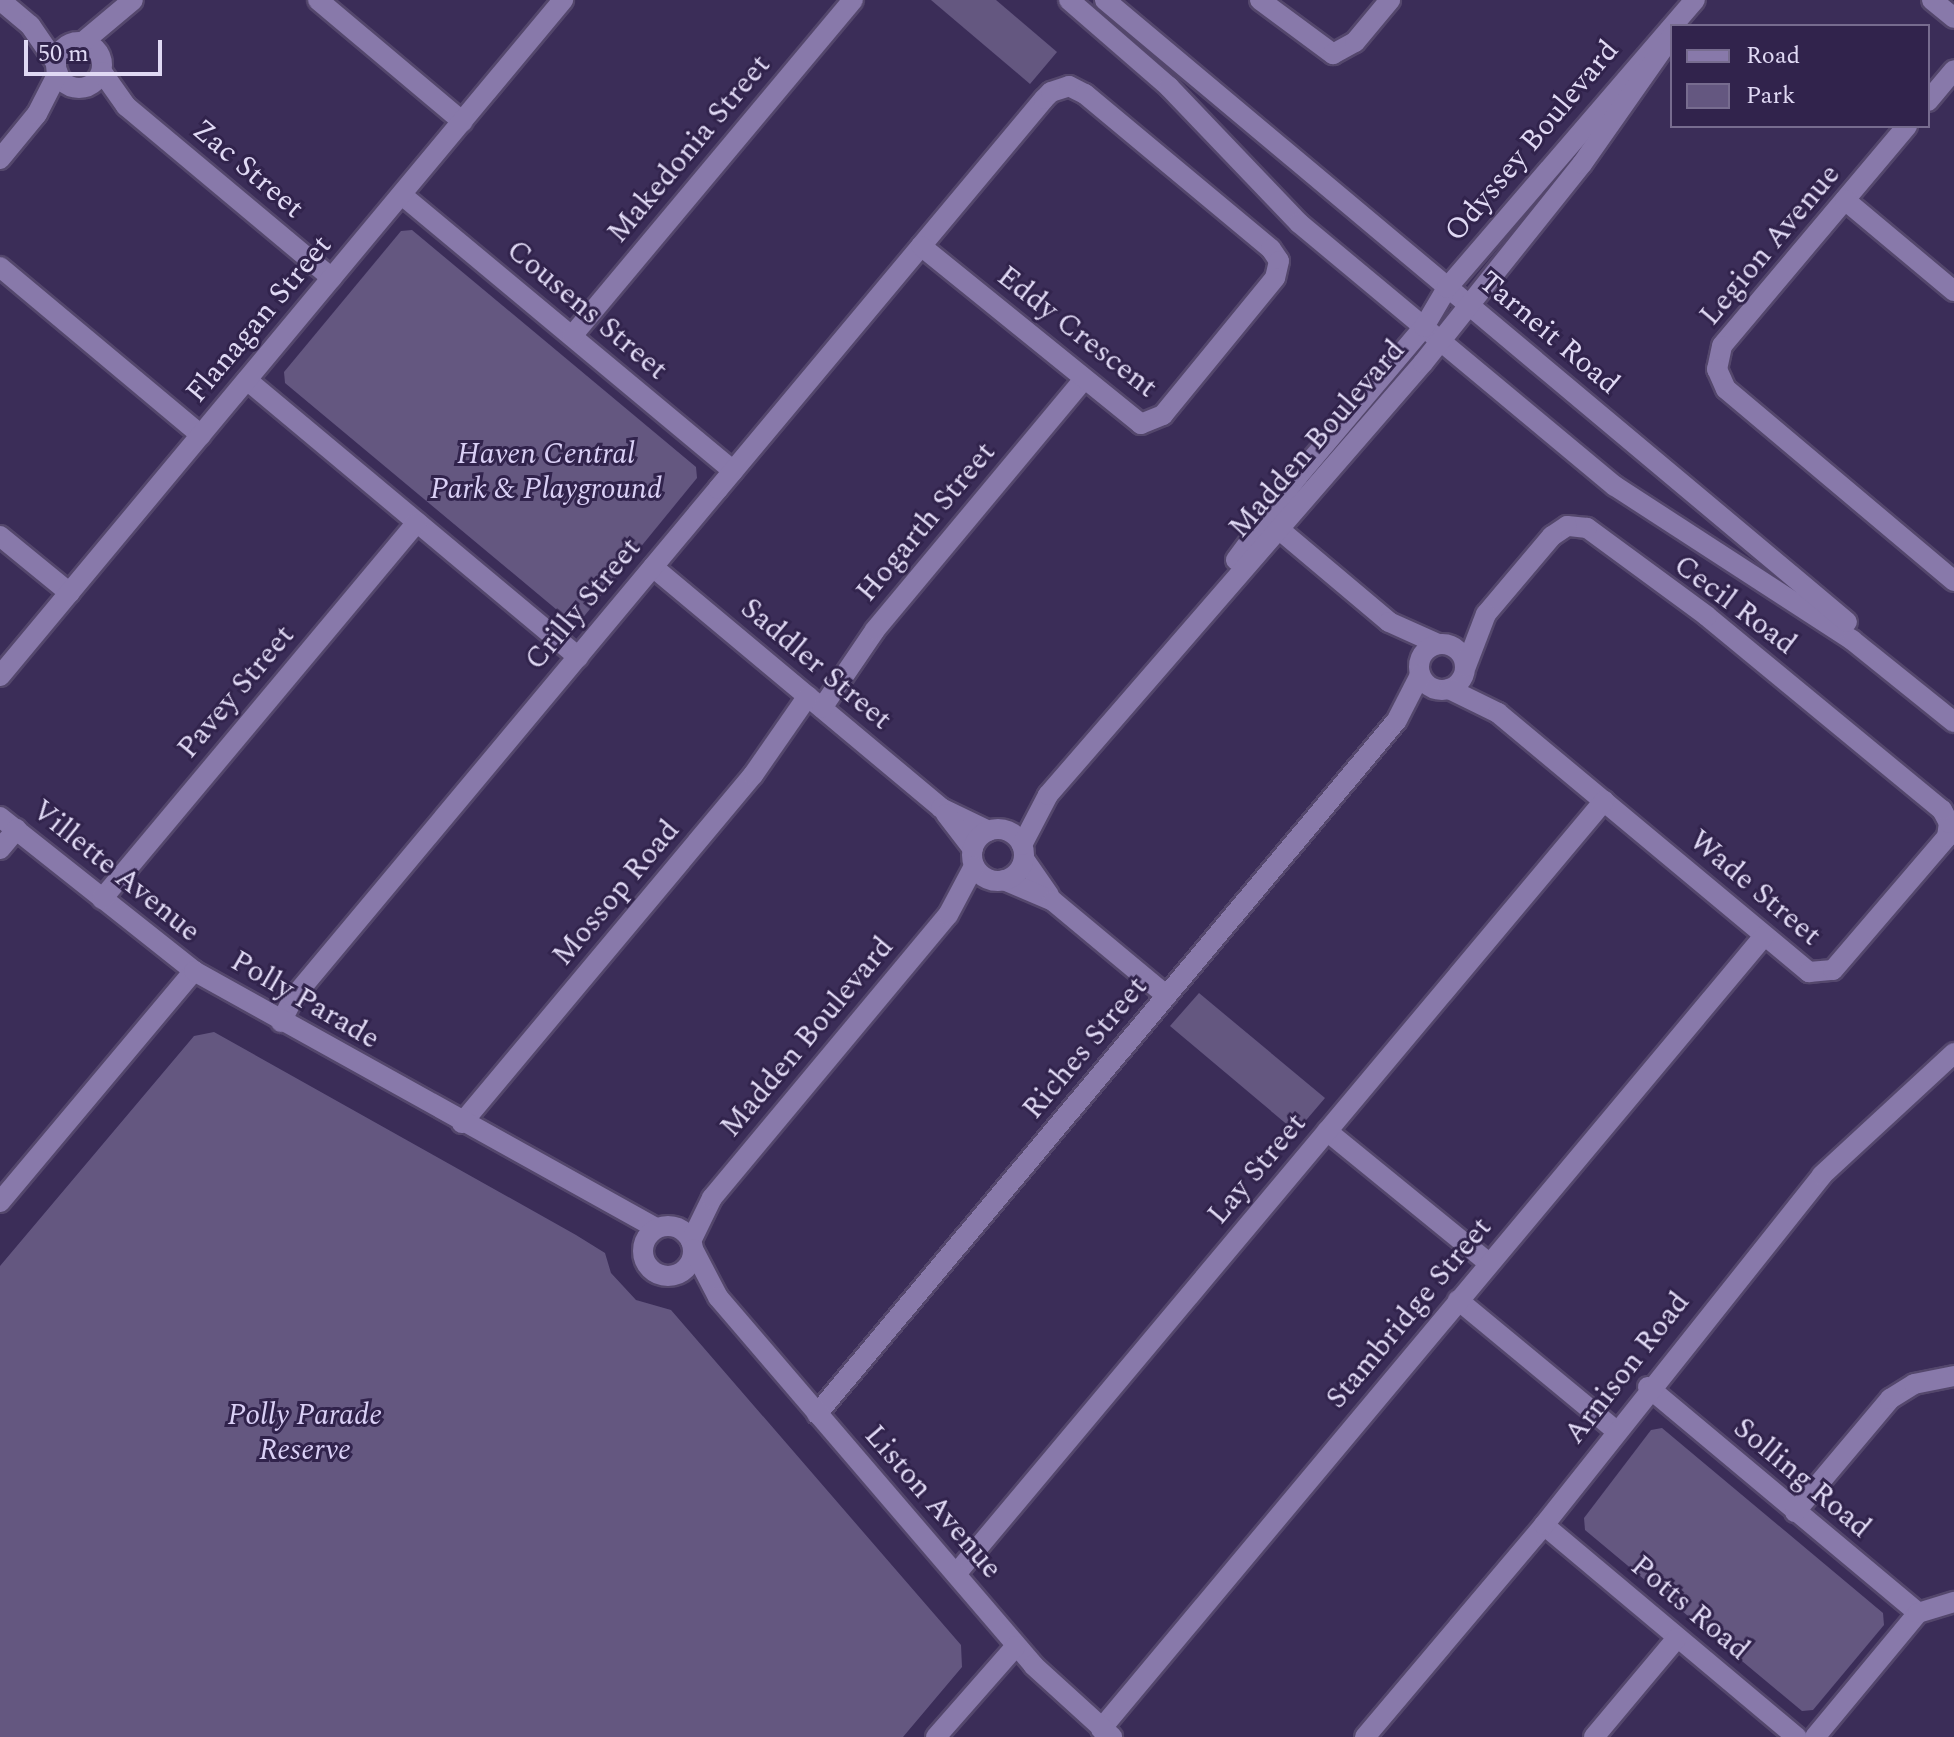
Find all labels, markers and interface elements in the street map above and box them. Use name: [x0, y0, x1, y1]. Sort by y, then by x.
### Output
scale bar: [28, 24, 166, 74]
legend: [1670, 24, 1930, 128]
street label: Odyssey Boulevard: [1437, 33, 1627, 249]
text: 50 m: [38, 36, 89, 72]
text: Road: [1746, 38, 1800, 74]
street label: Makedonia Street: [600, 48, 778, 250]
text: Park: [1746, 78, 1796, 114]
street label: Zac Street: [185, 112, 311, 226]
street label: Legion Avenue: [1692, 157, 1848, 333]
street label: Flanagan Street: [178, 228, 340, 410]
street label: Cousens Street: [499, 232, 675, 388]
street label: Eddy Crescent: [990, 258, 1164, 406]
street label: Tarneit Road: [1471, 264, 1627, 402]
street label: Madden Boulevard: [1221, 333, 1413, 545]
street label: Hogarth Street: [849, 435, 1003, 609]
park label: Haven Central Park & Playground: [430, 436, 662, 506]
street label: Crilly Street: [517, 531, 649, 677]
street label: Cecil Road: [1667, 547, 1803, 663]
street label: Saddler Street: [733, 590, 899, 738]
street label: Pavey Street: [170, 618, 302, 766]
street label: Villette Avenue: [25, 792, 207, 950]
street label: Mossop Road: [545, 813, 687, 973]
street label: Wade Street: [1682, 822, 1828, 954]
street label: Madden Boulevard: [713, 929, 901, 1145]
street label: Polly Parade: [224, 943, 386, 1057]
street label: Riches Street: [1015, 969, 1155, 1127]
street label: Lay Street: [1200, 1106, 1314, 1232]
street label: Stambridge Street: [1318, 1210, 1500, 1416]
street label: Arnison Road: [1557, 1285, 1697, 1451]
park label: Polly Parade Reserve: [228, 1397, 382, 1468]
street label: Solling Road: [1726, 1410, 1878, 1546]
street label: Liston Avenue: [856, 1418, 1010, 1586]
street label: Potts Road: [1623, 1548, 1757, 1668]

